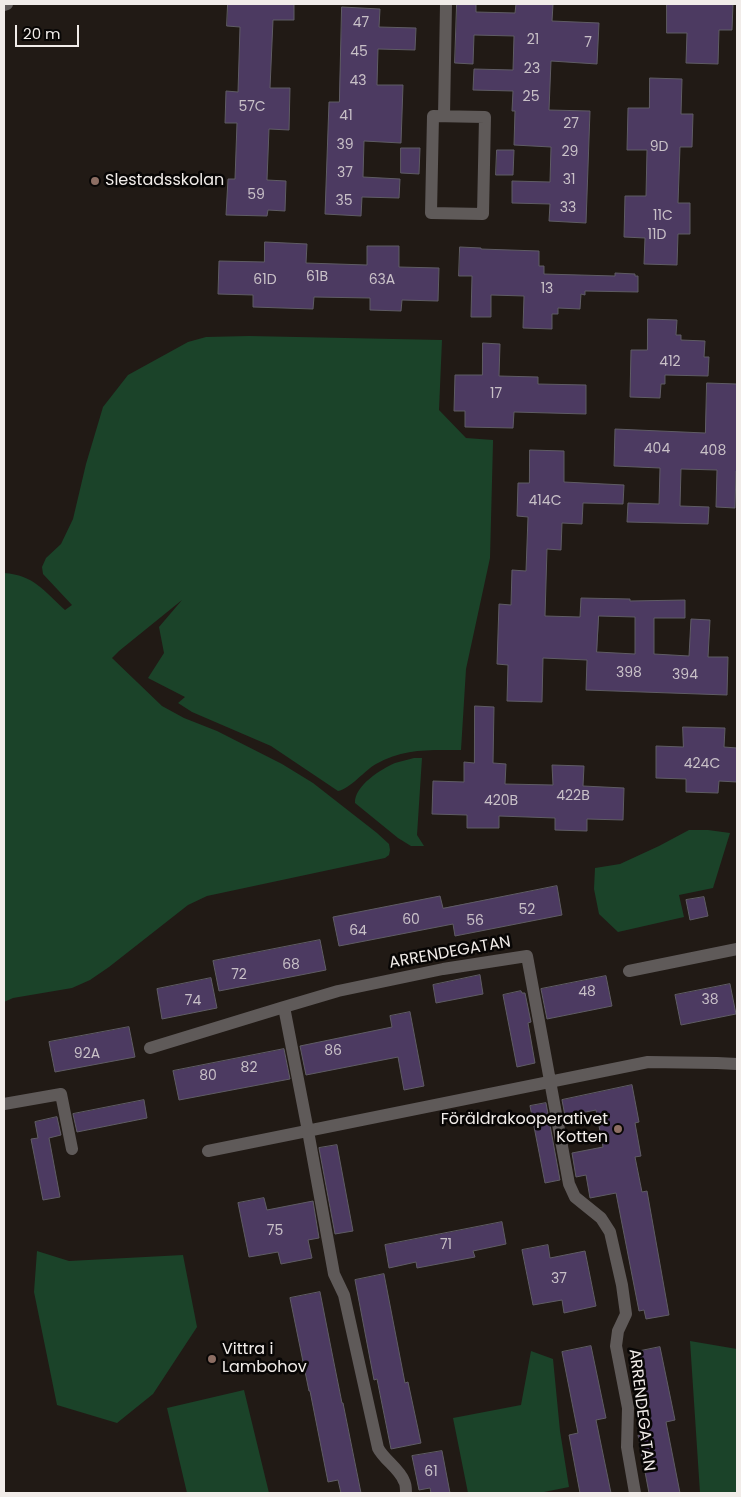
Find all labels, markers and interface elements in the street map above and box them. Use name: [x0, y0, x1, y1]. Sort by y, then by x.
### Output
scale bar: [18, 15, 81, 47]
house number: 47: [353, 15, 369, 31]
text: 20 m: [23, 23, 61, 44]
house number: 21: [527, 32, 539, 48]
house number: 7: [584, 35, 592, 51]
house number: 45: [350, 44, 368, 60]
house number: 23: [524, 61, 540, 77]
house number: 43: [349, 73, 367, 89]
house number: 25: [523, 89, 539, 105]
house number: 57C: [238, 99, 266, 115]
house number: 41: [339, 108, 353, 124]
house number: 27: [563, 116, 579, 132]
house number: 39: [336, 137, 354, 153]
house number: 9D: [650, 139, 668, 155]
house number: 29: [562, 144, 578, 160]
house number: 37: [337, 165, 353, 181]
place label: Slestadsskolan: [105, 171, 224, 191]
house number: 31: [563, 172, 575, 188]
marker: Slestadsskolan: [89, 175, 101, 187]
house number: 59: [247, 187, 265, 203]
house number: 35: [335, 193, 353, 209]
house number: 33: [560, 200, 576, 216]
house number: 11C: [653, 208, 673, 224]
house number: 11D: [648, 227, 666, 243]
house number: 61B: [306, 269, 328, 285]
house number: 61D: [253, 272, 277, 288]
house number: 63A: [369, 272, 395, 288]
house number: 13: [541, 281, 553, 297]
house number: 412: [659, 354, 681, 370]
house number: 17: [490, 386, 502, 402]
house number: 404: [644, 441, 670, 457]
house number: 408: [700, 443, 726, 459]
house number: 414C: [529, 493, 561, 509]
house number: 398: [616, 665, 642, 681]
house number: 394: [672, 667, 698, 683]
house number: 424C: [684, 756, 720, 772]
house number: 422B: [556, 788, 590, 804]
house number: 420B: [484, 793, 518, 809]
house number: 52: [519, 902, 535, 918]
house number: 60: [402, 912, 420, 928]
house number: 56: [466, 913, 484, 929]
house number: 64: [349, 923, 367, 939]
street label: ARRENDEGATAN: [388, 933, 512, 973]
house number: 68: [282, 957, 300, 973]
house number: 72: [231, 967, 247, 983]
house number: 48: [578, 984, 596, 1000]
house number: 38: [701, 992, 719, 1008]
house number: 74: [185, 993, 201, 1009]
house number: 86: [324, 1043, 342, 1059]
house number: 92A: [74, 1046, 100, 1062]
house number: 82: [241, 1060, 257, 1076]
house number: 80: [199, 1068, 217, 1084]
place label: Föräldrakooperativet Kotten: [441, 1110, 608, 1148]
marker: Föräldrakooperativet Kotten: [612, 1123, 624, 1135]
house number: 75: [267, 1223, 283, 1239]
house number: 71: [440, 1237, 452, 1253]
house number: 37: [551, 1271, 567, 1287]
place label: Vittra i Lambohov: [222, 1340, 307, 1378]
street label: ARRENDEGATAN: [624, 1348, 658, 1472]
marker: Vittra i Lambohov: [206, 1353, 218, 1365]
house number: 61: [424, 1464, 438, 1480]

